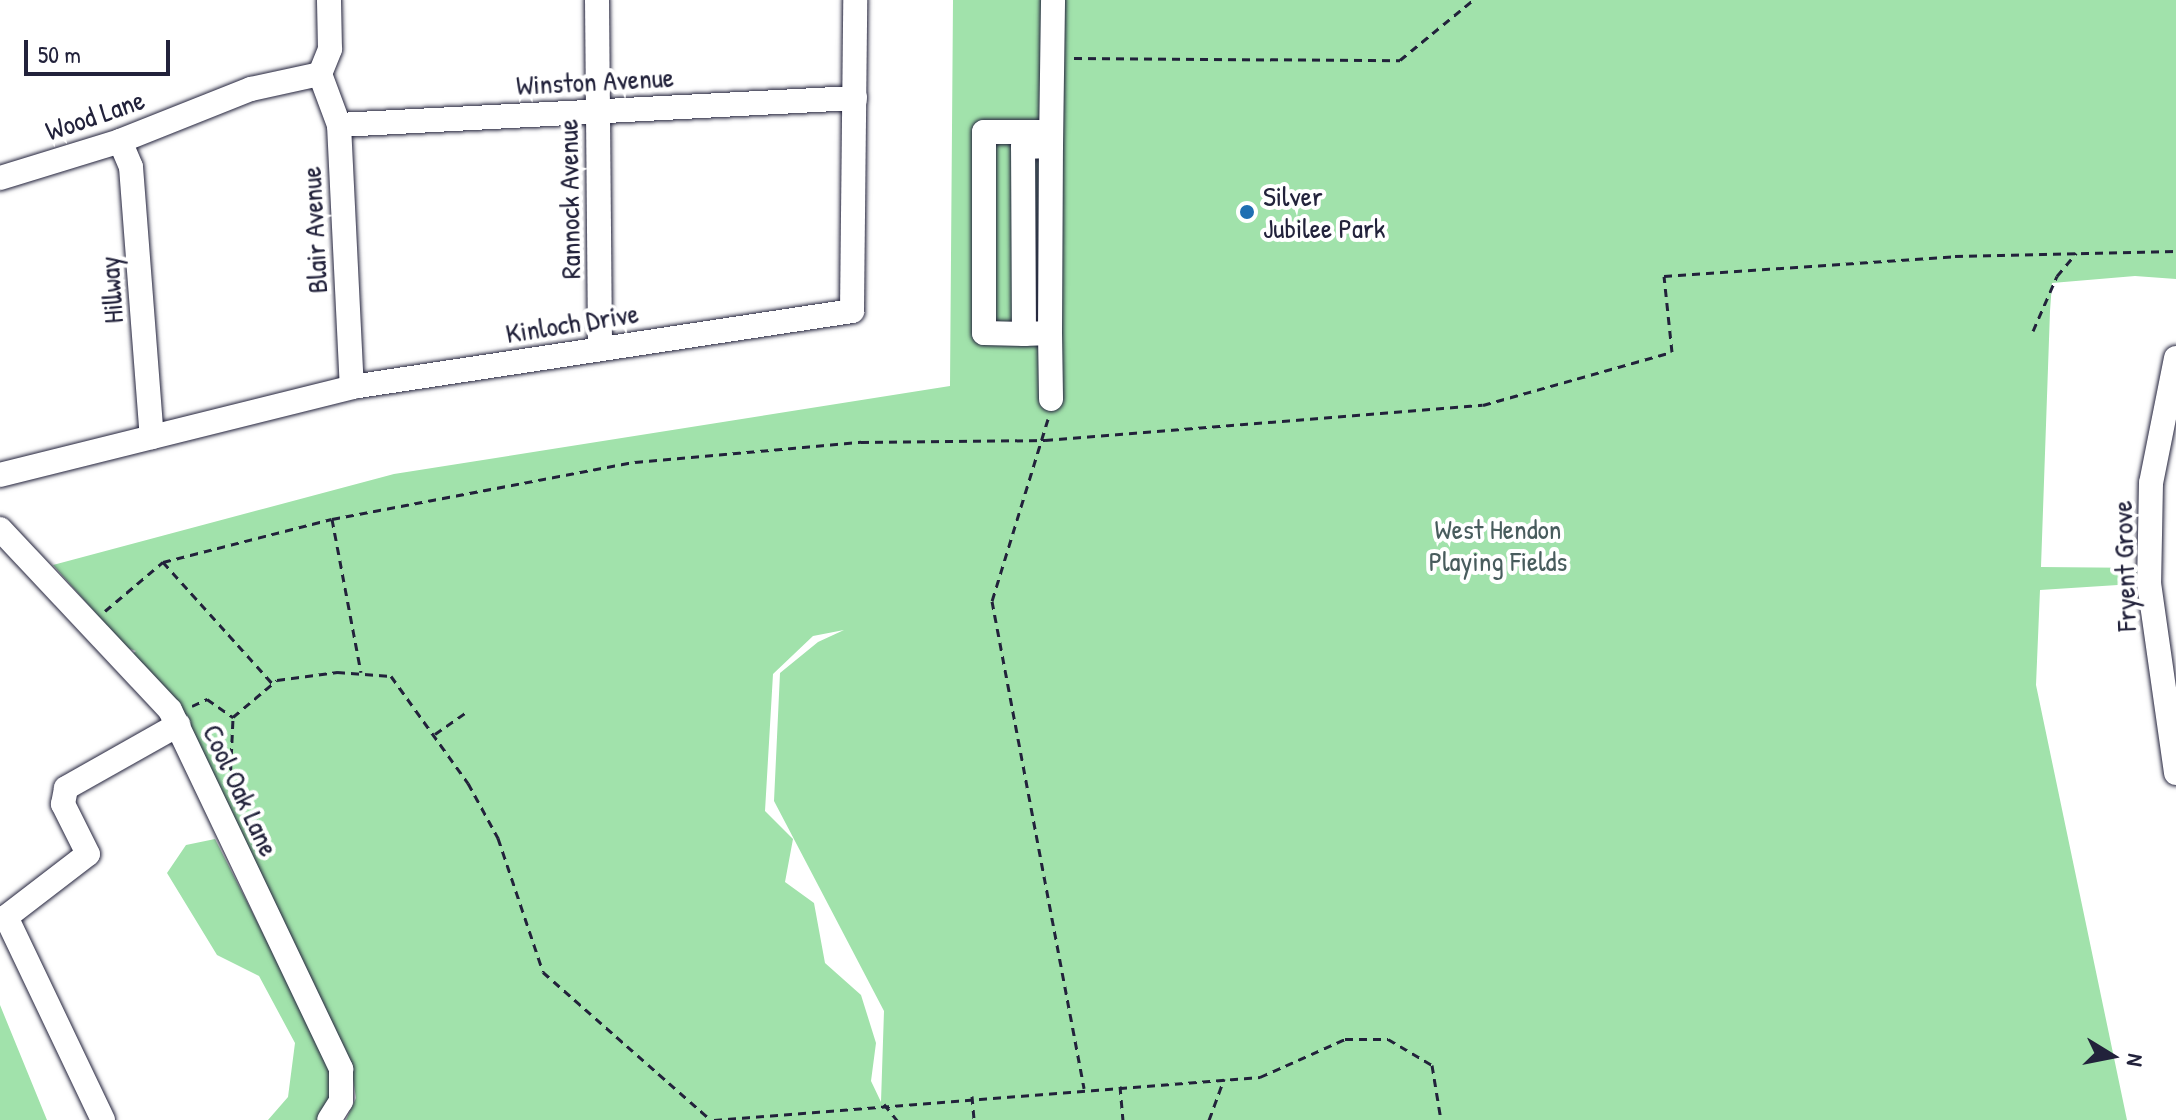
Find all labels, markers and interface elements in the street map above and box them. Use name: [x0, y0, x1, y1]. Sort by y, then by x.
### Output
scale bar: [28, 24, 174, 74]
text: 50 m: [38, 38, 81, 70]
street label: Winston Avenue: [515, 60, 675, 102]
street label: Wood Lane: [41, 82, 149, 148]
street label: Rannock Avenue: [551, 119, 587, 279]
street label: Blair Avenue: [294, 166, 334, 294]
place label: Silver Jubilee Park: [1263, 179, 1385, 245]
marker: Silver Jubilee Park: [1238, 203, 1256, 221]
street label: Hillway: [92, 255, 130, 325]
street label: Kinloch Drive: [503, 296, 641, 350]
street label: Fryent Grove: [2105, 500, 2143, 632]
park label: West Hendon Playing Fields: [1429, 512, 1567, 578]
street label: Cool Oak Lane: [196, 719, 286, 861]
north arrow: [2072, 1016, 2152, 1096]
text: N: [2120, 1052, 2151, 1069]

